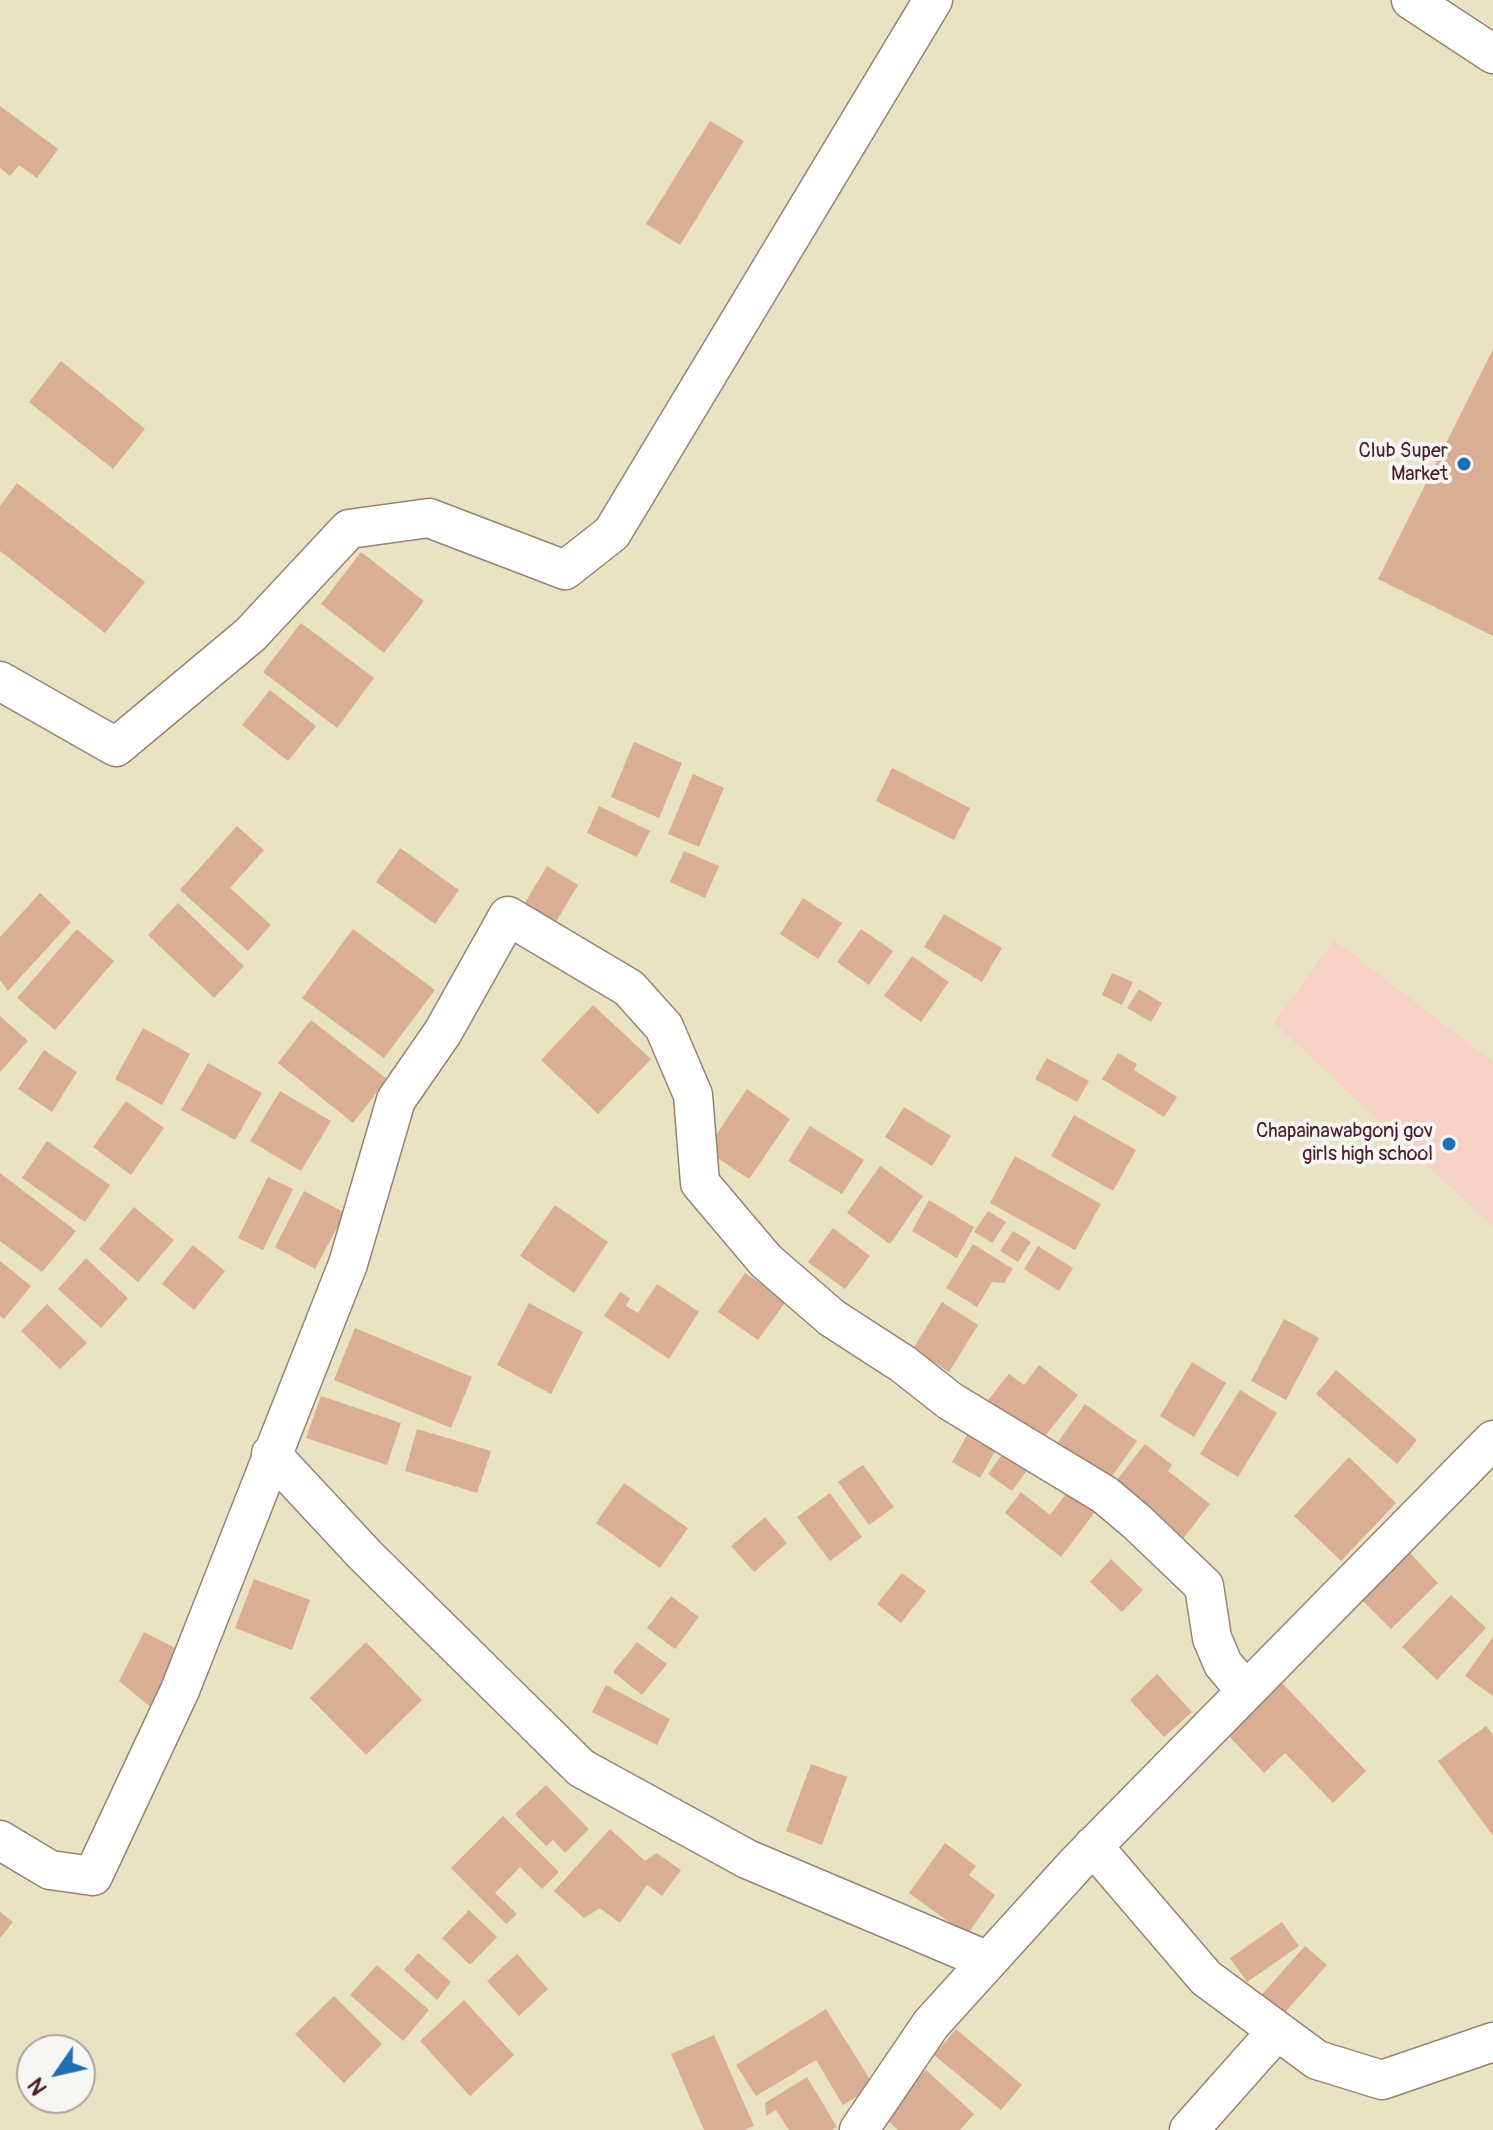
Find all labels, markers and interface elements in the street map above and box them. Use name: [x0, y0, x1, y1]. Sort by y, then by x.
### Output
place label: Club Super Market: [1359, 440, 1448, 487]
marker: Club Super Market: [1455, 455, 1473, 473]
place label: Chapainawabgonj gov girls high school: [1256, 1120, 1433, 1167]
marker: Chapainawabgonj gov girls high school: [1440, 1135, 1458, 1153]
north arrow: [16, 2034, 96, 2114]
text: N: [22, 2072, 54, 2100]

